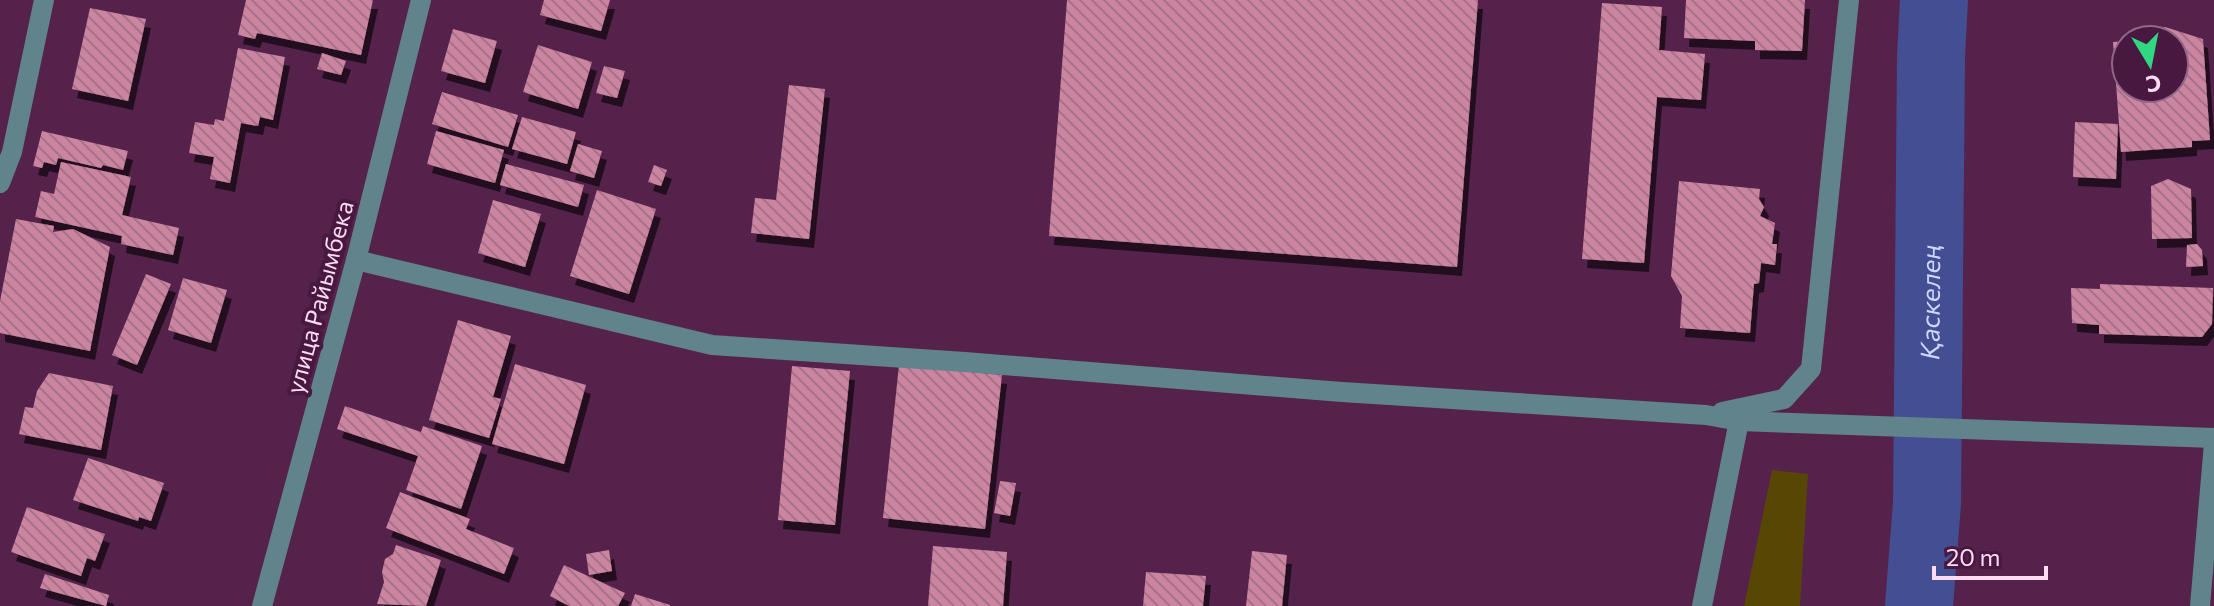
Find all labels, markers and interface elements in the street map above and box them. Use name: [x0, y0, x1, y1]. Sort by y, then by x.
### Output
north arrow: [2110, 24, 2190, 104]
text: С: [2144, 70, 2163, 99]
street label: улица Райымбека: [279, 197, 359, 397]
water label: Қаскелең: [1913, 244, 1945, 360]
scale bar: [1934, 530, 2046, 580]
text: 20 m: [1946, 542, 2000, 571]

